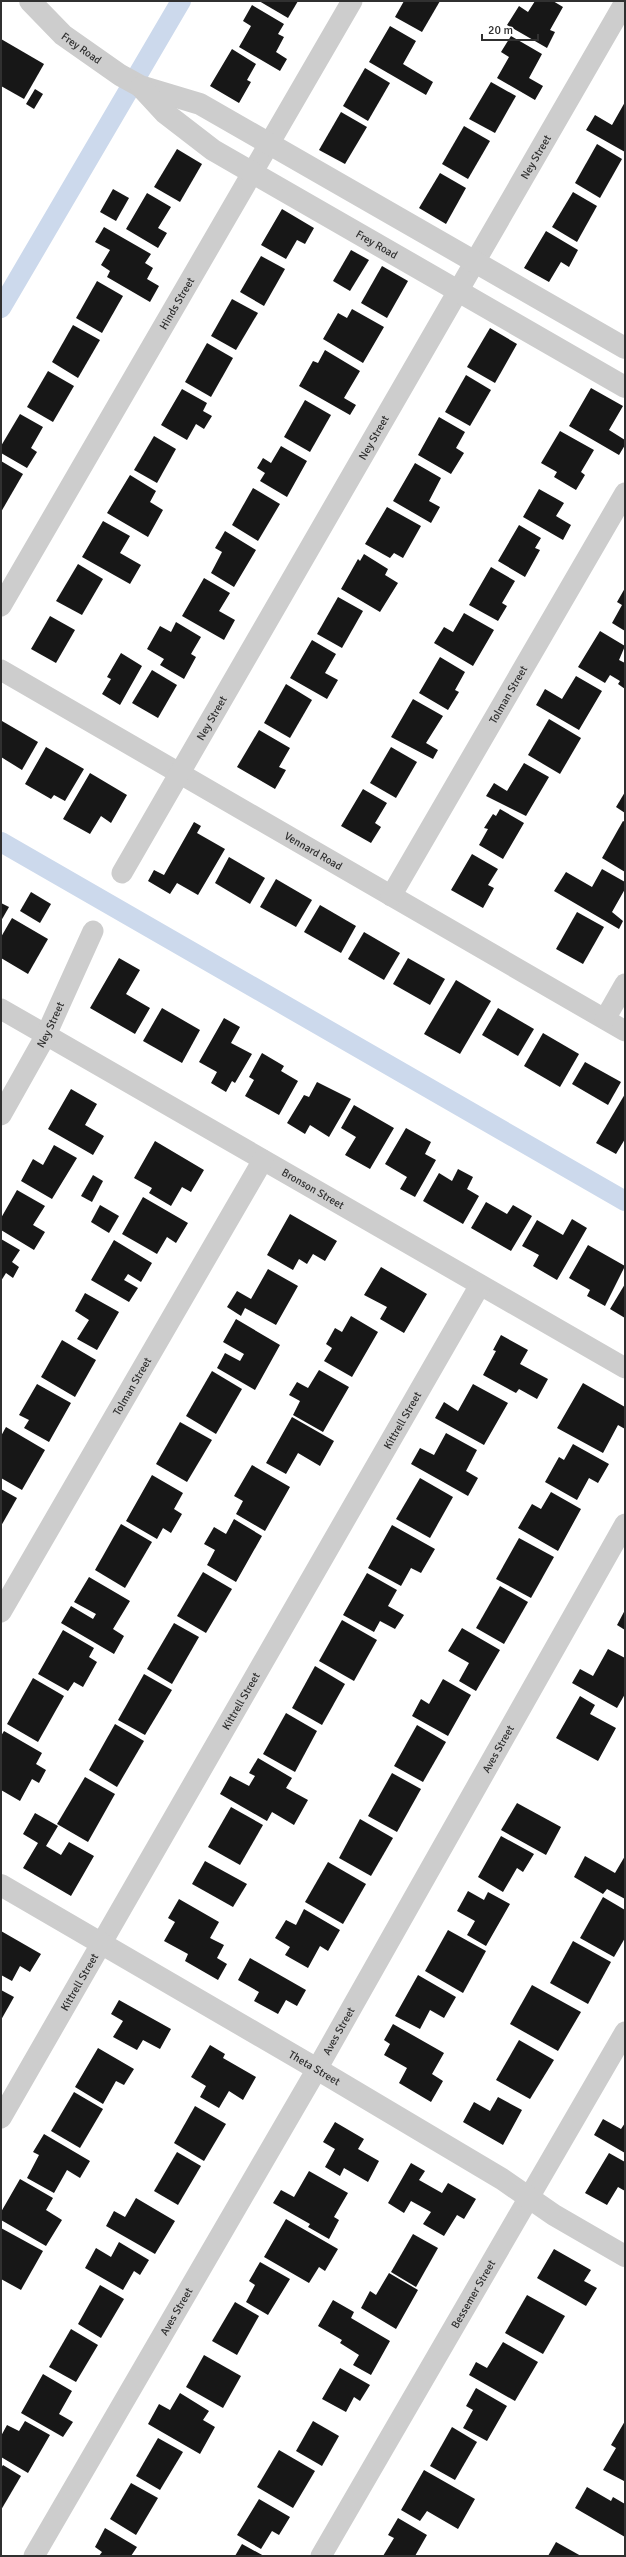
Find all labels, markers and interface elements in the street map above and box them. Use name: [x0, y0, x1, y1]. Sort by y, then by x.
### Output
scale bar: [482, 16, 538, 42]
text: 20 m: [488, 23, 513, 38]
street label: Frey Road: [59, 29, 104, 67]
street label: Ney Street: [518, 132, 554, 181]
street label: Frey Road: [354, 227, 400, 261]
street label: Hinds Street: [156, 275, 197, 332]
street label: Ney Street: [356, 413, 392, 462]
street label: Tolman Street: [486, 663, 530, 726]
street label: Ney Street: [194, 693, 230, 743]
street label: Vennard Road: [282, 829, 345, 873]
street label: Ney Street: [34, 1000, 67, 1050]
street label: Bronson Street: [280, 1165, 347, 1212]
street label: Tolman Street: [110, 1355, 154, 1418]
street label: Kittrell Street: [381, 1389, 424, 1451]
street label: Kittrell Street: [219, 1670, 262, 1732]
street label: Aves Street: [479, 1722, 517, 1775]
street label: Kittrell Street: [58, 1951, 101, 2013]
street label: Aves Street: [320, 2005, 357, 2057]
street label: Theta Street: [287, 2048, 343, 2088]
street label: Bessemer Street: [448, 2257, 498, 2330]
street label: Aves Street: [157, 2285, 195, 2337]

